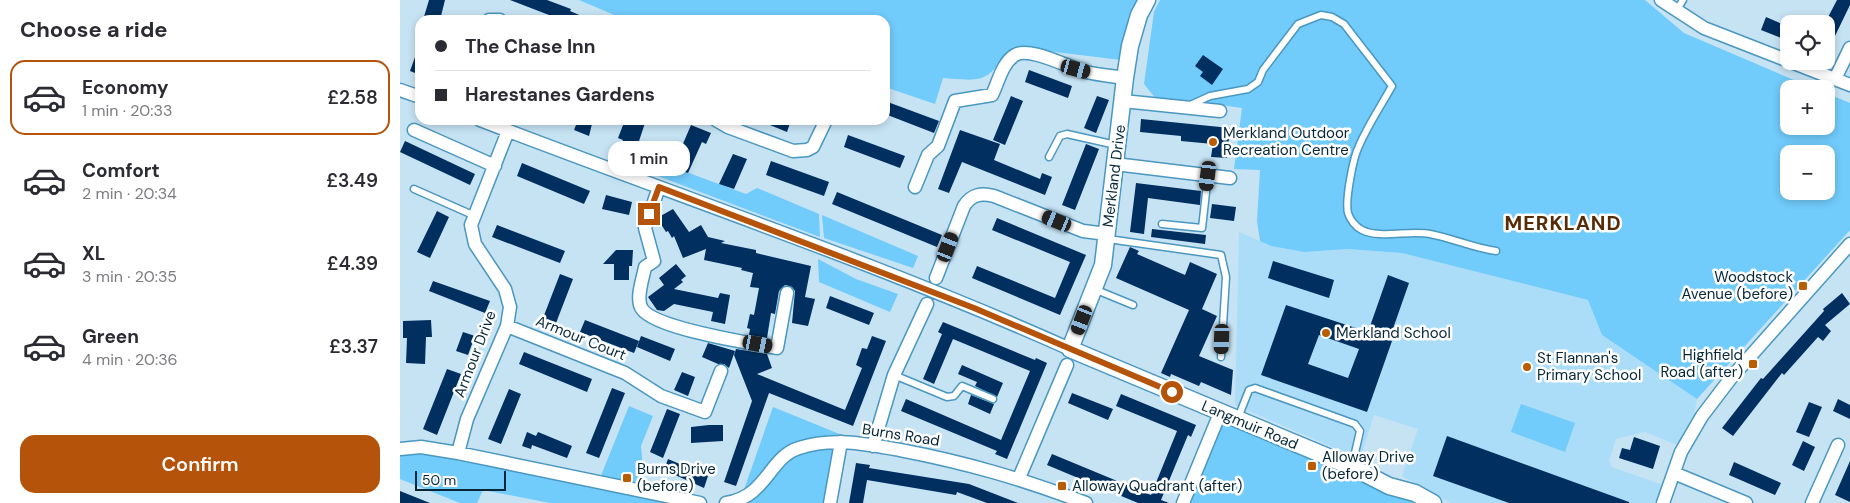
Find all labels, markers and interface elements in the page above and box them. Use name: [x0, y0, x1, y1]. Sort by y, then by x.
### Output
text: Choose a ride: [20, 15, 168, 44]
map controls: [1780, 15, 1835, 200]
button: locate: [1780, 15, 1835, 70]
text: The Chase Inn: [465, 34, 596, 59]
car: [1059, 58, 1092, 80]
icon: car: [22, 75, 67, 120]
text: Economy: [82, 75, 169, 100]
button: +: [1780, 80, 1835, 135]
text: Harestanes Gardens: [465, 82, 655, 107]
text: £2.58: [327, 85, 378, 110]
text: 1 min · 20:33: [82, 100, 172, 121]
place label: Merkland Outdoor Recreation Centre: [1223, 123, 1350, 160]
street label: Merkland Drive: [1098, 124, 1130, 228]
marker: Merkland Outdoor Recreation Centre: [1207, 136, 1219, 148]
callout: 1 min: [608, 142, 690, 176]
button: −: [1780, 145, 1835, 200]
text: 1 min: [630, 148, 668, 169]
icon: car: [22, 158, 67, 203]
text: Comfort: [82, 158, 160, 183]
car: [1198, 160, 1217, 192]
text: £3.49: [326, 168, 378, 193]
text: 2 min · 20:34: [82, 183, 177, 204]
route end: [638, 203, 660, 225]
car: [1040, 208, 1073, 234]
district label: MERKLAND: [1504, 210, 1622, 236]
car: [935, 230, 960, 264]
icon: car: [22, 241, 67, 286]
text: XL: [82, 241, 105, 266]
text: £4.39: [327, 251, 378, 276]
text: 3 min · 20:35: [82, 266, 177, 287]
place label: Woodstock Avenue (before): [1681, 267, 1793, 304]
marker: Woodstock Avenue (before): [1797, 280, 1809, 292]
car: [1069, 303, 1094, 337]
street label: Armour Drive: [449, 308, 501, 400]
street label: Armour Court: [533, 311, 629, 365]
place label: Merkland School: [1336, 323, 1451, 343]
icon: car: [22, 324, 67, 369]
text: Green: [82, 324, 139, 349]
car: [1213, 324, 1230, 354]
marker: Merkland School: [1320, 327, 1332, 339]
text: £3.37: [329, 334, 378, 359]
car: [741, 334, 774, 354]
place label: Highfield Road (after): [1661, 345, 1743, 382]
place label: St Flannan's Primary School: [1537, 348, 1641, 385]
text: 4 min · 20:36: [82, 349, 178, 370]
marker: Highfield Road (after): [1747, 358, 1759, 370]
marker: St Flannan's Primary School: [1521, 361, 1533, 373]
route start: [1161, 381, 1183, 403]
street label: Langmuir Road: [1199, 396, 1301, 454]
street label: Burns Road: [861, 419, 941, 451]
button: Confirm: [20, 435, 380, 493]
place label: Alloway Drive (before): [1322, 447, 1414, 484]
place label: Burns Drive (before): [637, 459, 716, 496]
marker: Alloway Drive (before): [1306, 460, 1318, 472]
scale bar: [415, 468, 506, 491]
text: 50 m: [422, 471, 456, 489]
marker: Burns Drive (before): [621, 472, 633, 484]
place label: Alloway Quadrant (after): [1072, 476, 1242, 496]
marker: Alloway Quadrant (after): [1056, 480, 1068, 492]

